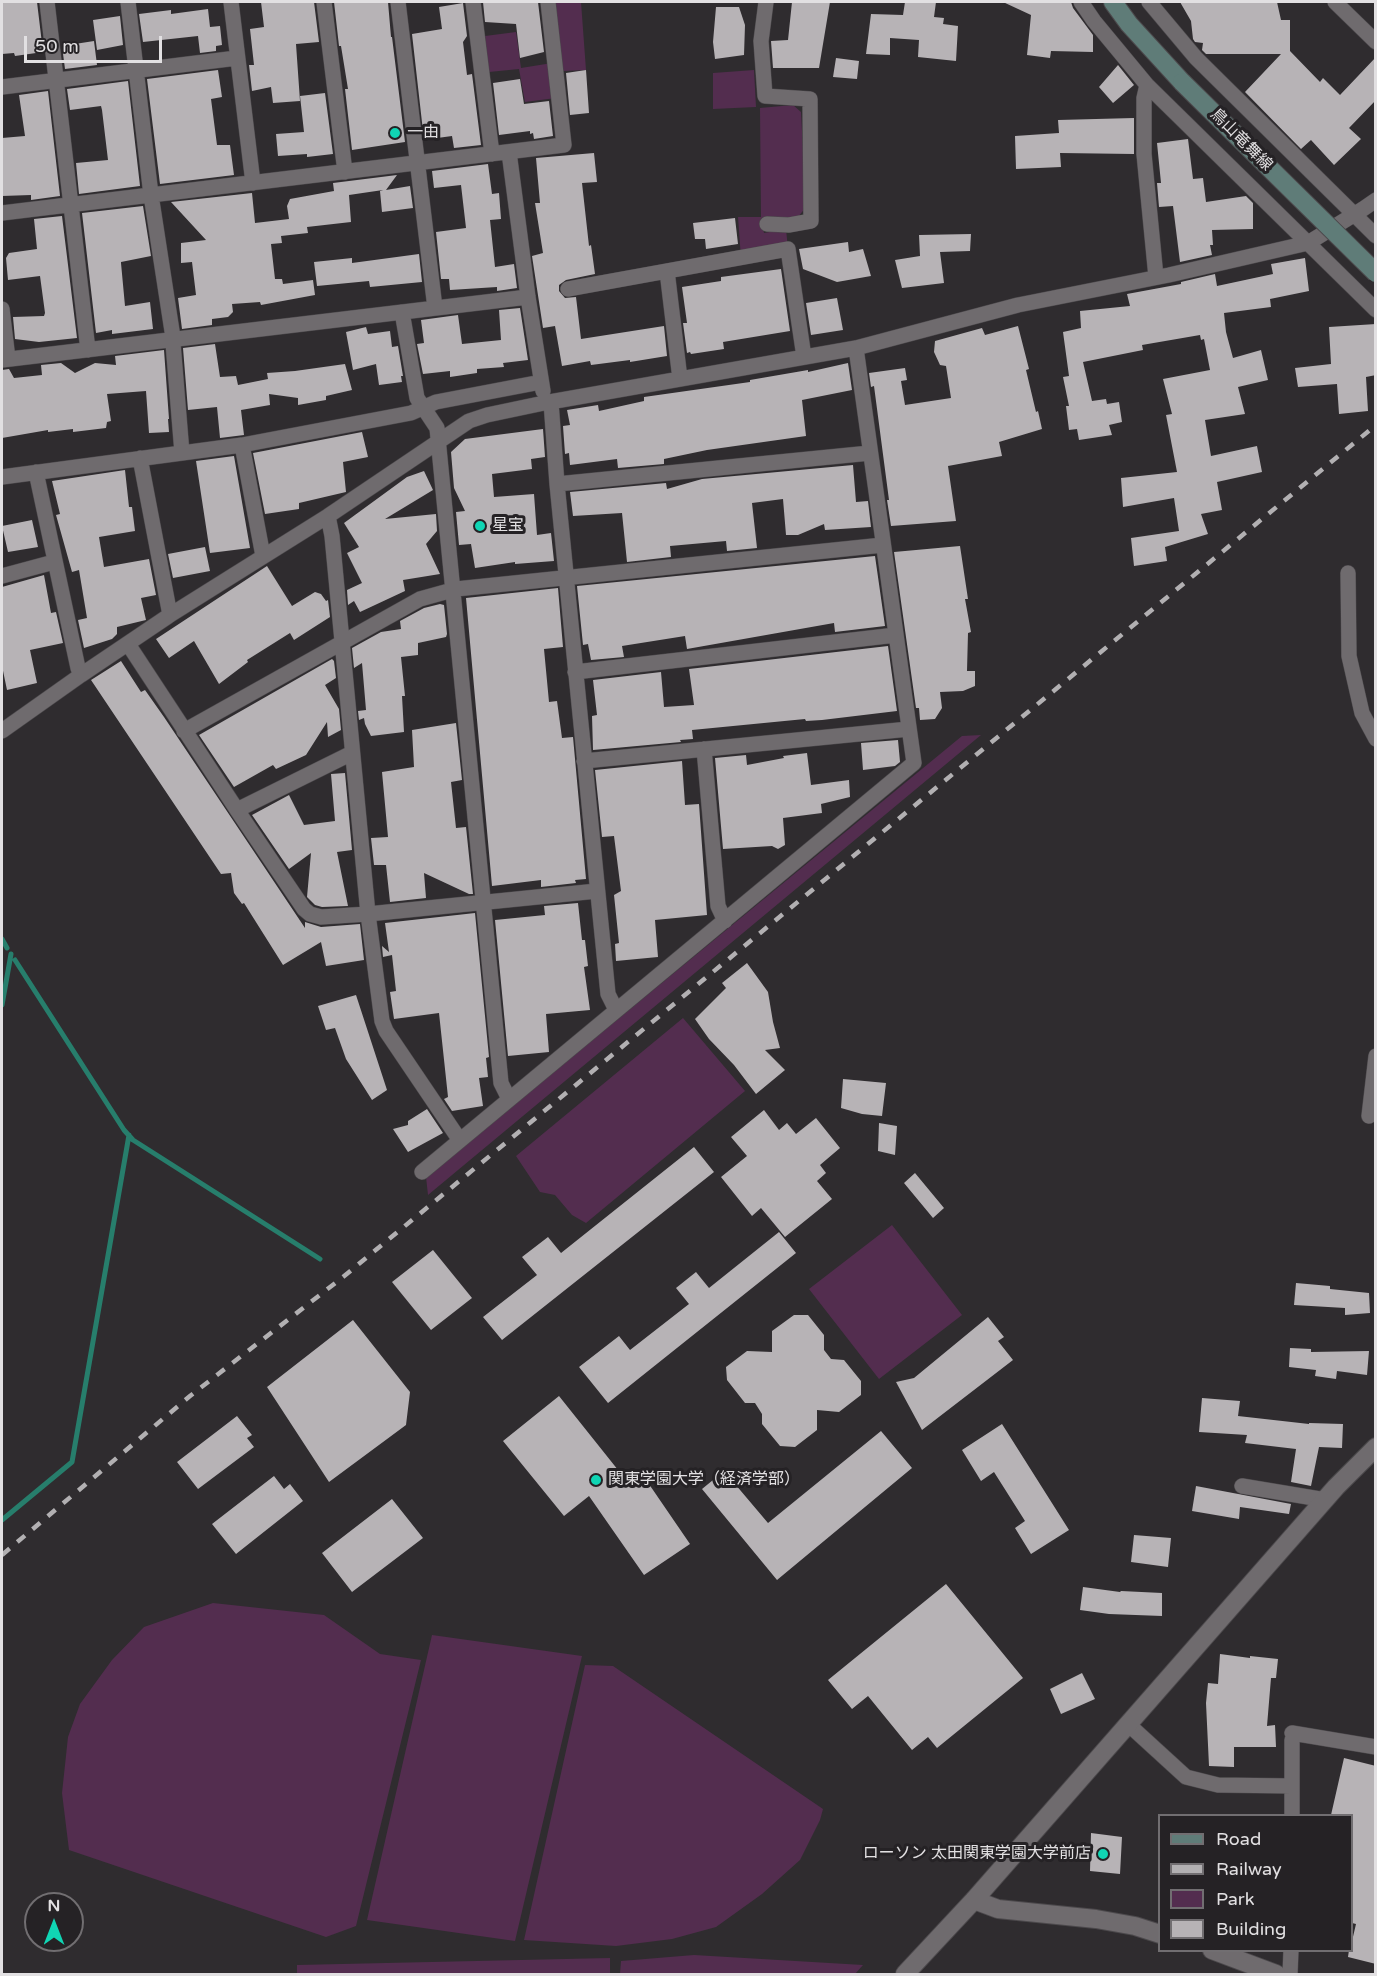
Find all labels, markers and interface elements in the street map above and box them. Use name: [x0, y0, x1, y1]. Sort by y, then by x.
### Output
scale bar: [27, 24, 165, 62]
text: 50 m: [35, 35, 79, 57]
street label: 鳥山竜舞線: [1206, 105, 1276, 175]
place label: 一由: [407, 123, 439, 143]
marker: 一由: [388, 126, 402, 140]
place label: 星宝: [492, 516, 524, 536]
marker: 星宝: [473, 519, 487, 533]
place label: 関東学園大学（経済学部）: [608, 1470, 800, 1490]
marker: 関東学園大学（経済学部）: [589, 1473, 603, 1487]
legend: [1158, 1814, 1353, 1952]
text: Road: [1216, 1828, 1261, 1850]
place label: ローソン 太田関東学園大学前店: [863, 1844, 1091, 1864]
marker: ローソン 太田関東学園大学前店: [1096, 1847, 1110, 1861]
text: Railway: [1216, 1858, 1282, 1880]
text: Park: [1216, 1888, 1254, 1910]
north arrow: [24, 1892, 84, 1952]
text: N: [48, 1896, 60, 1916]
text: Building: [1216, 1918, 1286, 1940]

